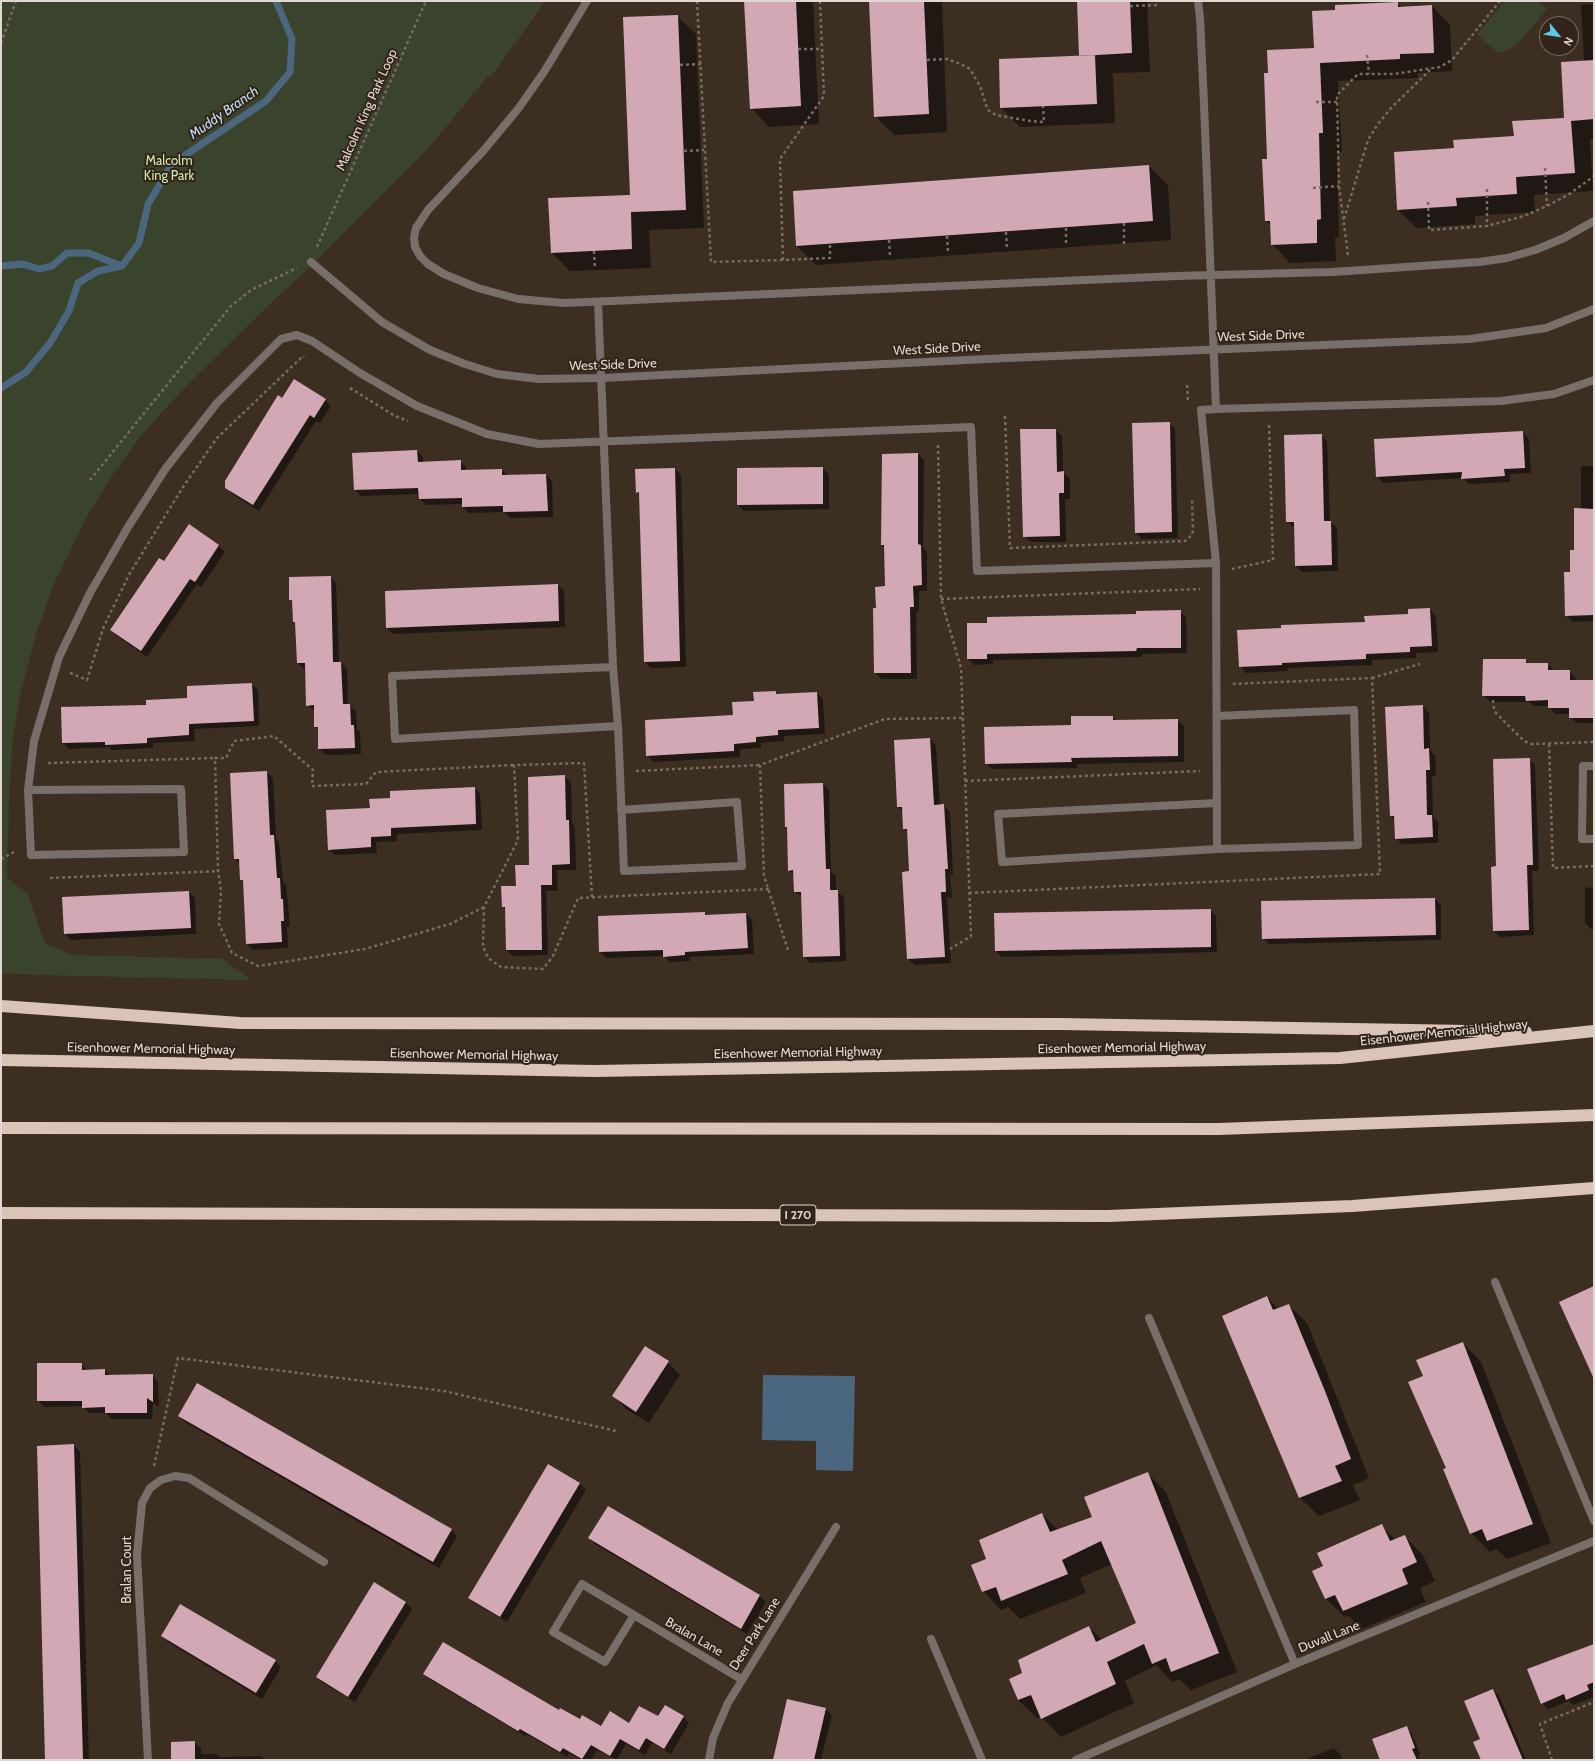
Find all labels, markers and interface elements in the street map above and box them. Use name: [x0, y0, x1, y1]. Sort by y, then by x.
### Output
north arrow: [1539, 16, 1579, 56]
text: N: [1561, 35, 1577, 48]
street label: Malcolm King Park Loop: [333, 47, 401, 173]
water label: Muddy Branch: [186, 83, 262, 143]
park label: Malcolm King Park: [144, 153, 194, 184]
street label: West Side Drive: [1217, 327, 1305, 345]
street label: West Side Drive: [893, 339, 981, 359]
street label: West Side Drive: [569, 356, 657, 374]
street label: Eisenhower Memorial Highway: [1359, 1016, 1529, 1050]
street label: Eisenhower Memorial Highway: [1038, 1039, 1206, 1057]
street label: Eisenhower Memorial Highway: [67, 1040, 235, 1058]
street label: Eisenhower Memorial Highway: [714, 1044, 882, 1062]
street label: Eisenhower Memorial Highway: [390, 1046, 558, 1064]
road number: I 270: [780, 1205, 816, 1225]
street label: Bralan Court: [119, 1536, 135, 1604]
street label: Deer Park Lane: [726, 1595, 784, 1673]
street label: Bralan Lane: [662, 1614, 726, 1660]
street label: Duvall Lane: [1296, 1618, 1362, 1656]

